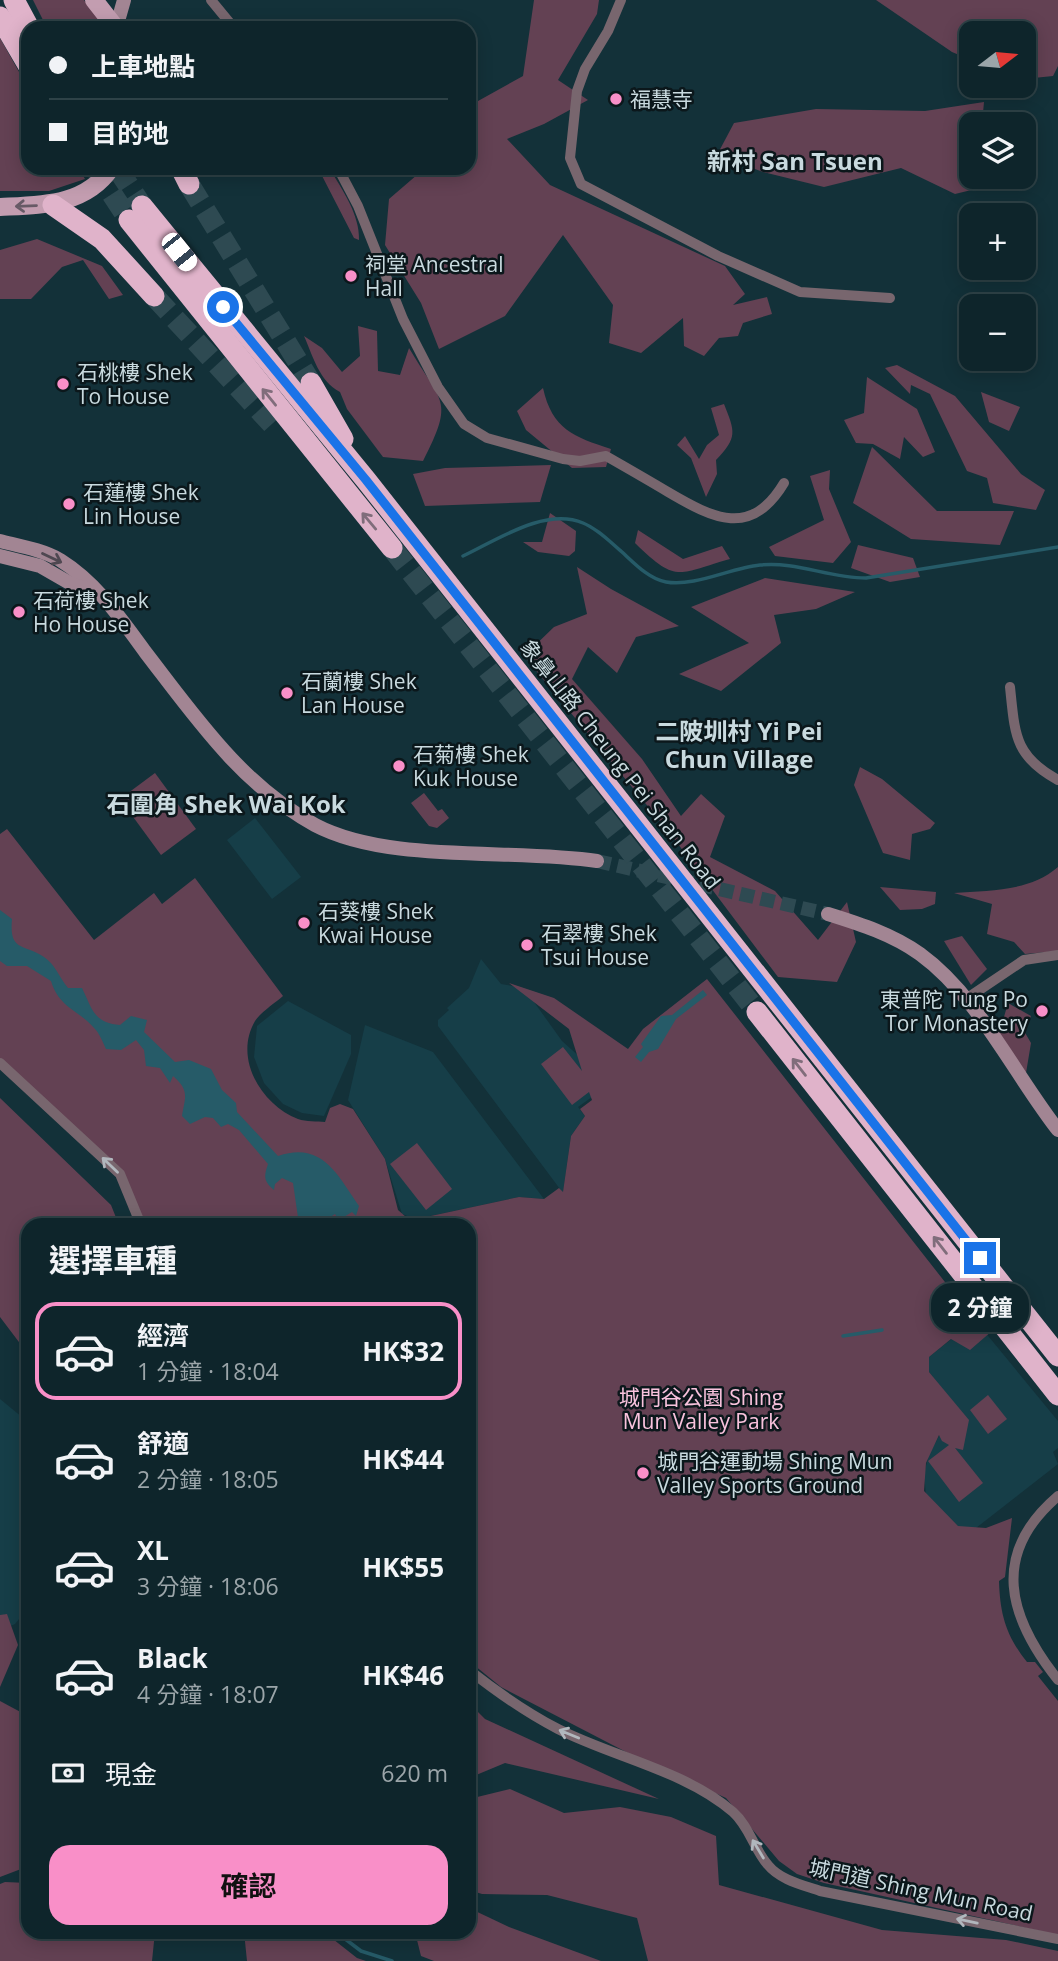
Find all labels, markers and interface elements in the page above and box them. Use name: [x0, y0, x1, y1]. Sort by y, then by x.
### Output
north arrow: [959, 21, 1036, 98]
map controls: [959, 21, 1036, 371]
text: 上車地點: [91, 48, 195, 84]
place label: 福慧寺: [630, 85, 693, 113]
marker: 福慧寺: [608, 91, 624, 107]
button: layers: [959, 112, 1036, 189]
text: 目的地: [91, 115, 169, 151]
district label: 新村 San Tsuen: [707, 144, 883, 177]
one-way arrow: [15, 199, 38, 213]
button: +: [959, 203, 1036, 280]
car: [158, 229, 201, 275]
place label: 祠堂 Ancestral Hall: [365, 250, 504, 302]
marker: 祠堂 Ancestral Hall: [343, 268, 359, 284]
route start: [207, 291, 239, 323]
button: −: [959, 294, 1036, 371]
place label: 石桃樓 Shek To House: [77, 358, 193, 410]
marker: 石桃樓 Shek To House: [55, 376, 71, 392]
one-way arrow: [261, 388, 277, 406]
place label: 石蓮樓 Shek Lin House: [83, 478, 199, 530]
marker: 石蓮樓 Shek Lin House: [61, 496, 77, 512]
one-way arrow: [362, 512, 377, 530]
one-way arrow: [41, 551, 62, 565]
place label: 石荷樓 Shek Ho House: [33, 586, 149, 638]
marker: 石荷樓 Shek Ho House: [11, 604, 27, 620]
street label: 象鼻山路 Cheung Pei Shan Road: [515, 633, 727, 895]
place label: 石蘭樓 Shek Lan House: [301, 667, 417, 719]
marker: 石蘭樓 Shek Lan House: [279, 685, 295, 701]
district label: 二陂圳村 Yi Pei Chun Village: [655, 714, 823, 775]
place label: 石菊樓 Shek Kuk House: [413, 740, 529, 792]
marker: 石菊樓 Shek Kuk House: [391, 758, 407, 774]
district label: 石圍角 Shek Wai Kok: [106, 787, 346, 820]
place label: 石葵樓 Shek Kwai House: [318, 897, 434, 949]
marker: 石葵樓 Shek Kwai House: [296, 915, 312, 931]
place label: 石翠樓 Shek Tsui House: [541, 919, 657, 971]
marker: 石翠樓 Shek Tsui House: [519, 937, 535, 953]
place label: 東普陀 Tung Po Tor Monastery: [880, 985, 1028, 1037]
marker: 東普陀 Tung Po Tor Monastery: [1034, 1003, 1050, 1019]
one-way arrow: [792, 1058, 807, 1076]
one-way arrow: [102, 1157, 120, 1174]
one-way arrow: [933, 1237, 948, 1255]
text: 選擇車種: [49, 1238, 177, 1281]
route end: [964, 1242, 996, 1274]
callout: 2 分鐘: [931, 1282, 1029, 1332]
text: 2 分鐘: [947, 1291, 1013, 1323]
text: 經濟: [137, 1317, 189, 1353]
icon: car: [53, 1320, 116, 1383]
text: HK$32: [362, 1333, 444, 1369]
text: 1 分鐘 · 18:04: [137, 1355, 279, 1387]
park label: 城門谷公園 Shing Mun Valley Park: [619, 1383, 783, 1435]
text: 舒適: [137, 1425, 189, 1461]
icon: car: [53, 1428, 116, 1491]
text: HK$44: [362, 1441, 444, 1477]
place label: 城門谷運動場 Shing Mun Valley Sports Ground: [657, 1447, 893, 1499]
text: 2 分鐘 · 18:05: [137, 1463, 279, 1495]
marker: 城門谷運動場 Shing Mun Valley Sports Ground: [635, 1465, 651, 1481]
text: XL: [137, 1532, 169, 1568]
icon: car: [53, 1536, 116, 1599]
text: HK$55: [362, 1549, 444, 1585]
text: 3 分鐘 · 18:06: [137, 1570, 279, 1602]
text: Black: [137, 1640, 208, 1676]
icon: car: [53, 1644, 116, 1707]
text: HK$46: [362, 1657, 444, 1693]
text: 4 分鐘 · 18:07: [137, 1678, 279, 1710]
one-way arrow: [559, 1726, 580, 1739]
icon: cash: [49, 1754, 87, 1792]
text: 現金: [105, 1756, 157, 1792]
text: 620 m: [381, 1757, 448, 1789]
one-way arrow: [751, 1840, 765, 1860]
button: 確認: [49, 1845, 448, 1925]
street label: 城門道 Shing Mun Road: [807, 1853, 1035, 1927]
one-way arrow: [956, 1914, 979, 1927]

